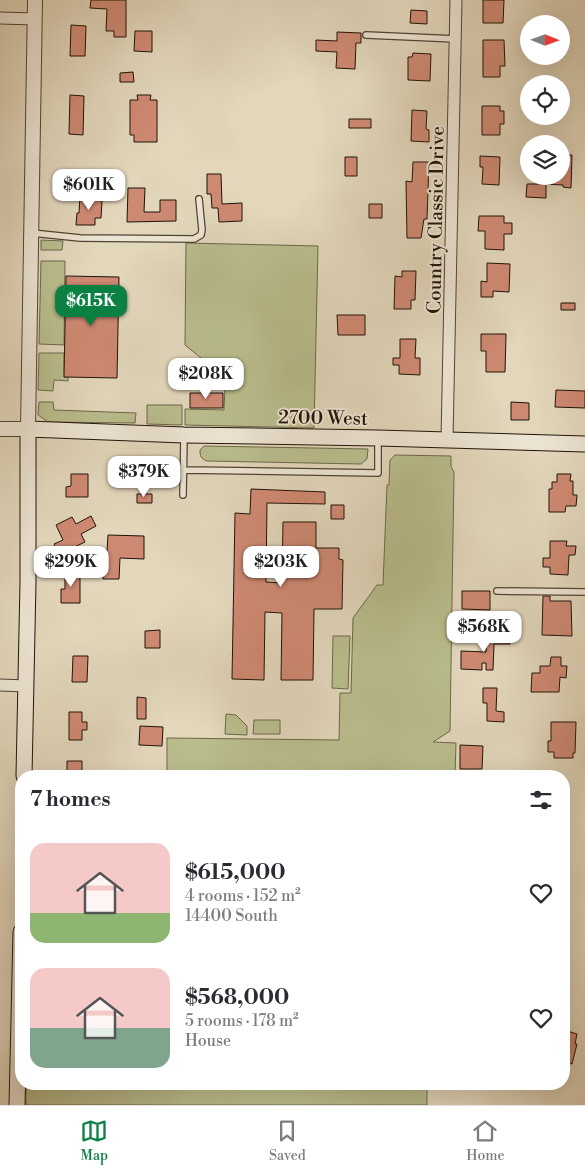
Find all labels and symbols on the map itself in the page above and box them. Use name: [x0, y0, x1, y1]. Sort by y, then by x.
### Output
north arrow: [520, 15, 570, 65]
street label: Country Classic Drive: [422, 126, 450, 314]
pin: $601K: [54, 168, 124, 211]
pin: $615K: [56, 284, 126, 327]
pin: $208K: [171, 358, 241, 400]
street label: 2700 West: [278, 405, 368, 431]
pin: $379K: [109, 456, 179, 498]
pin: $299K: [36, 546, 106, 588]
pin: $203K: [246, 546, 316, 588]
pin: $568K: [449, 610, 519, 653]

